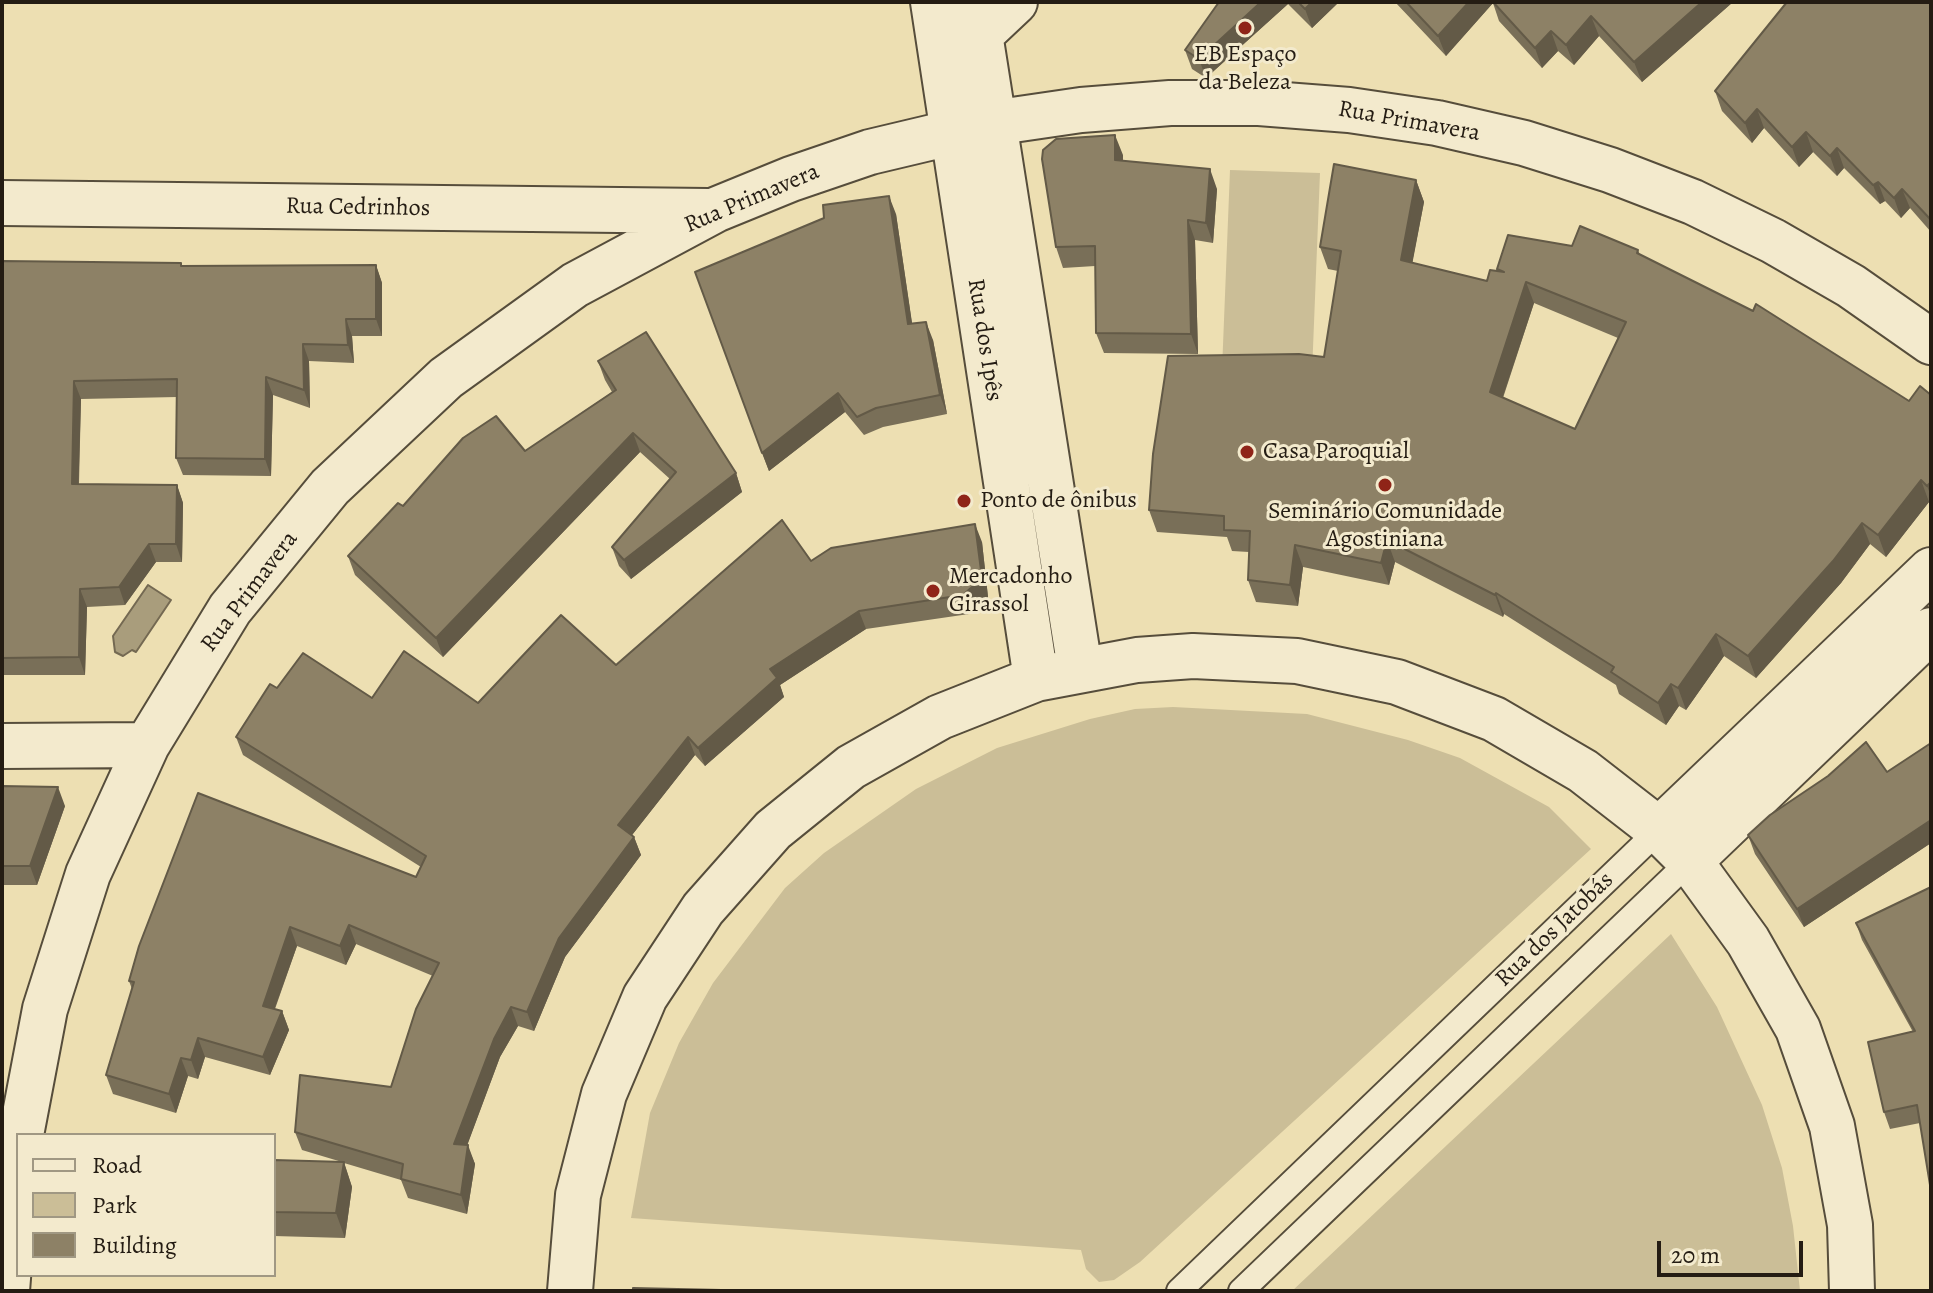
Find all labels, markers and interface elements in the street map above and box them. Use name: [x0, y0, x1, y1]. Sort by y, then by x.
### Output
marker: EB Espaço da Beleza: [1236, 19, 1254, 37]
place label: EB Espaço da Beleza: [1194, 41, 1296, 97]
street label: Rua Primavera: [1336, 95, 1482, 149]
street label: Rua Primavera: [680, 158, 824, 240]
street label: Rua Cedrinhos: [285, 192, 431, 224]
street label: Rua dos Ipês: [960, 277, 1008, 403]
place label: Casa Paroquial: [1263, 438, 1409, 466]
marker: Casa Paroquial: [1238, 443, 1256, 461]
marker: Seminário Comunidade Agostiniana: [1376, 476, 1394, 494]
place label: Ponto de ônibus: [980, 487, 1137, 515]
marker: Ponto de ônibus: [955, 492, 973, 510]
place label: Seminário Comunidade Agostiniana: [1268, 498, 1502, 554]
street label: Rua Primavera: [195, 526, 305, 658]
place label: Mercadonho Girassol: [949, 563, 1072, 619]
marker: Mercadonho Girassol: [924, 582, 942, 600]
street label: Rua dos Jatobás: [1490, 866, 1620, 994]
legend: [16, 1133, 276, 1277]
text: Road: [92, 1149, 142, 1181]
text: Park: [92, 1189, 137, 1221]
scale bar: [1661, 1225, 1807, 1275]
text: Building: [92, 1229, 177, 1261]
text: 20 m: [1671, 1239, 1720, 1271]

